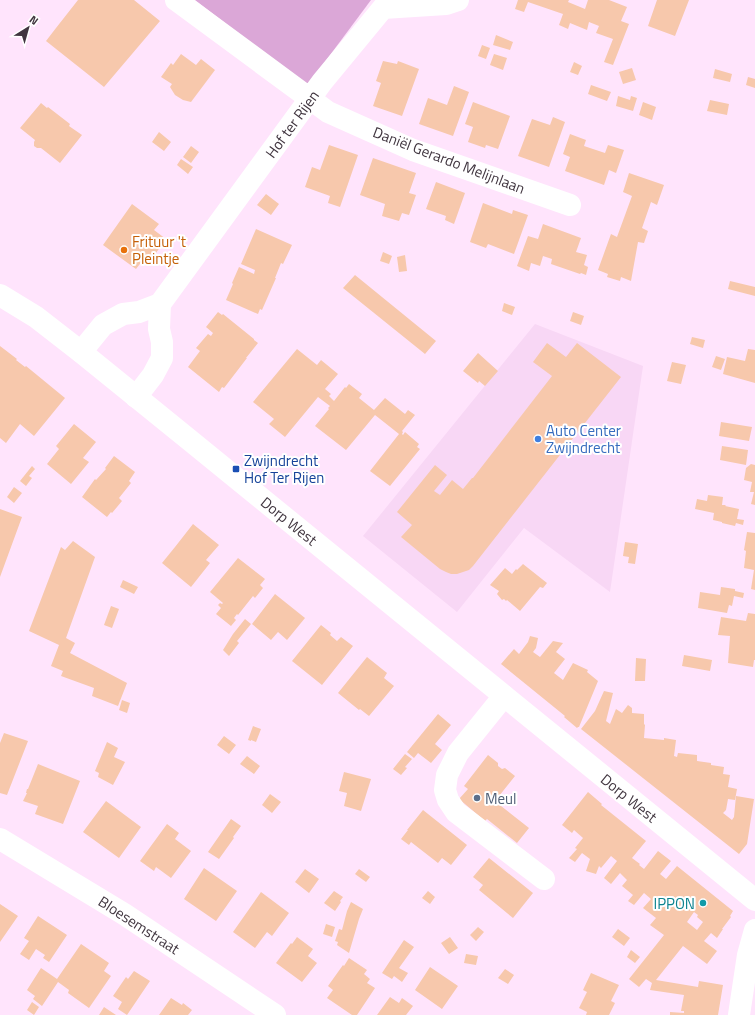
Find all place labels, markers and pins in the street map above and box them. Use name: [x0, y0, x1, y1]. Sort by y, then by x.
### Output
place label: Frituur 't Pleintje: [132, 230, 187, 270]
marker: Frituur 't Pleintje: [119, 245, 129, 255]
place label: Auto Center Zwijndrecht: [546, 419, 621, 459]
marker: Auto Center Zwijndrecht: [533, 434, 543, 444]
place label: Zwijndrecht Hof Ter Rijen: [244, 449, 324, 489]
marker: Zwijndrecht Hof Ter Rijen: [231, 464, 241, 474]
place label: Meul: [485, 787, 517, 810]
marker: Meul: [472, 793, 482, 803]
place label: IPPON: [653, 892, 695, 915]
marker: IPPON: [698, 898, 708, 908]

